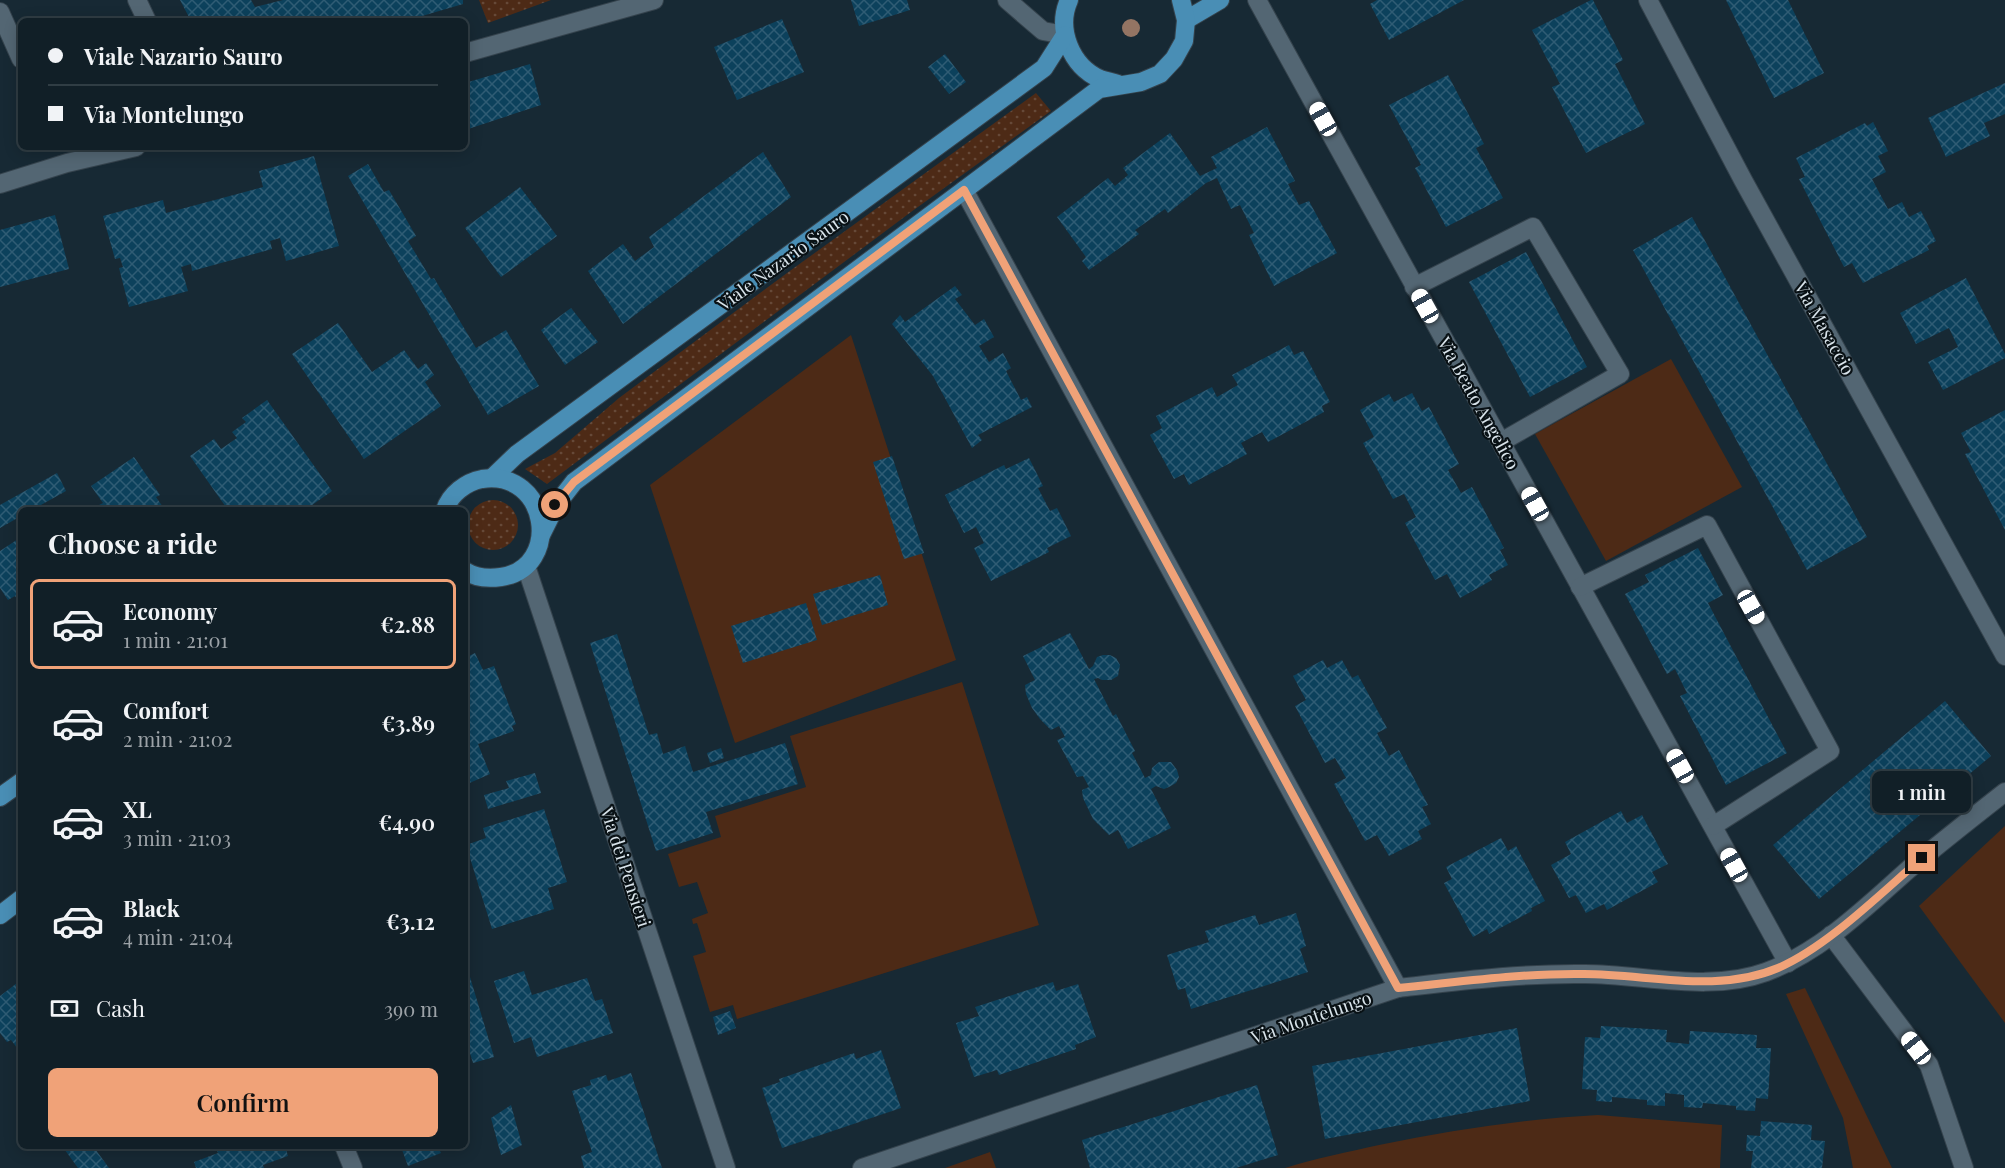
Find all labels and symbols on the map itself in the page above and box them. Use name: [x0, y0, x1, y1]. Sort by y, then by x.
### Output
car: [1306, 99, 1340, 139]
street label: Viale Nazario Sauro: [712, 204, 854, 316]
street label: Via Masaccio: [1789, 276, 1861, 379]
car: [1408, 286, 1442, 326]
street label: Via Beato Angelico: [1432, 332, 1525, 474]
car: [1518, 484, 1552, 524]
route start: [541, 491, 568, 518]
car: [1734, 587, 1768, 627]
car: [1663, 746, 1697, 786]
callout: 1 min: [1872, 771, 1972, 813]
street label: Via dei Pensieri: [595, 803, 657, 930]
route end: [1908, 844, 1935, 871]
car: [1717, 845, 1751, 885]
street label: Via Montelungo: [1247, 985, 1375, 1049]
car: [1898, 1028, 1934, 1068]

